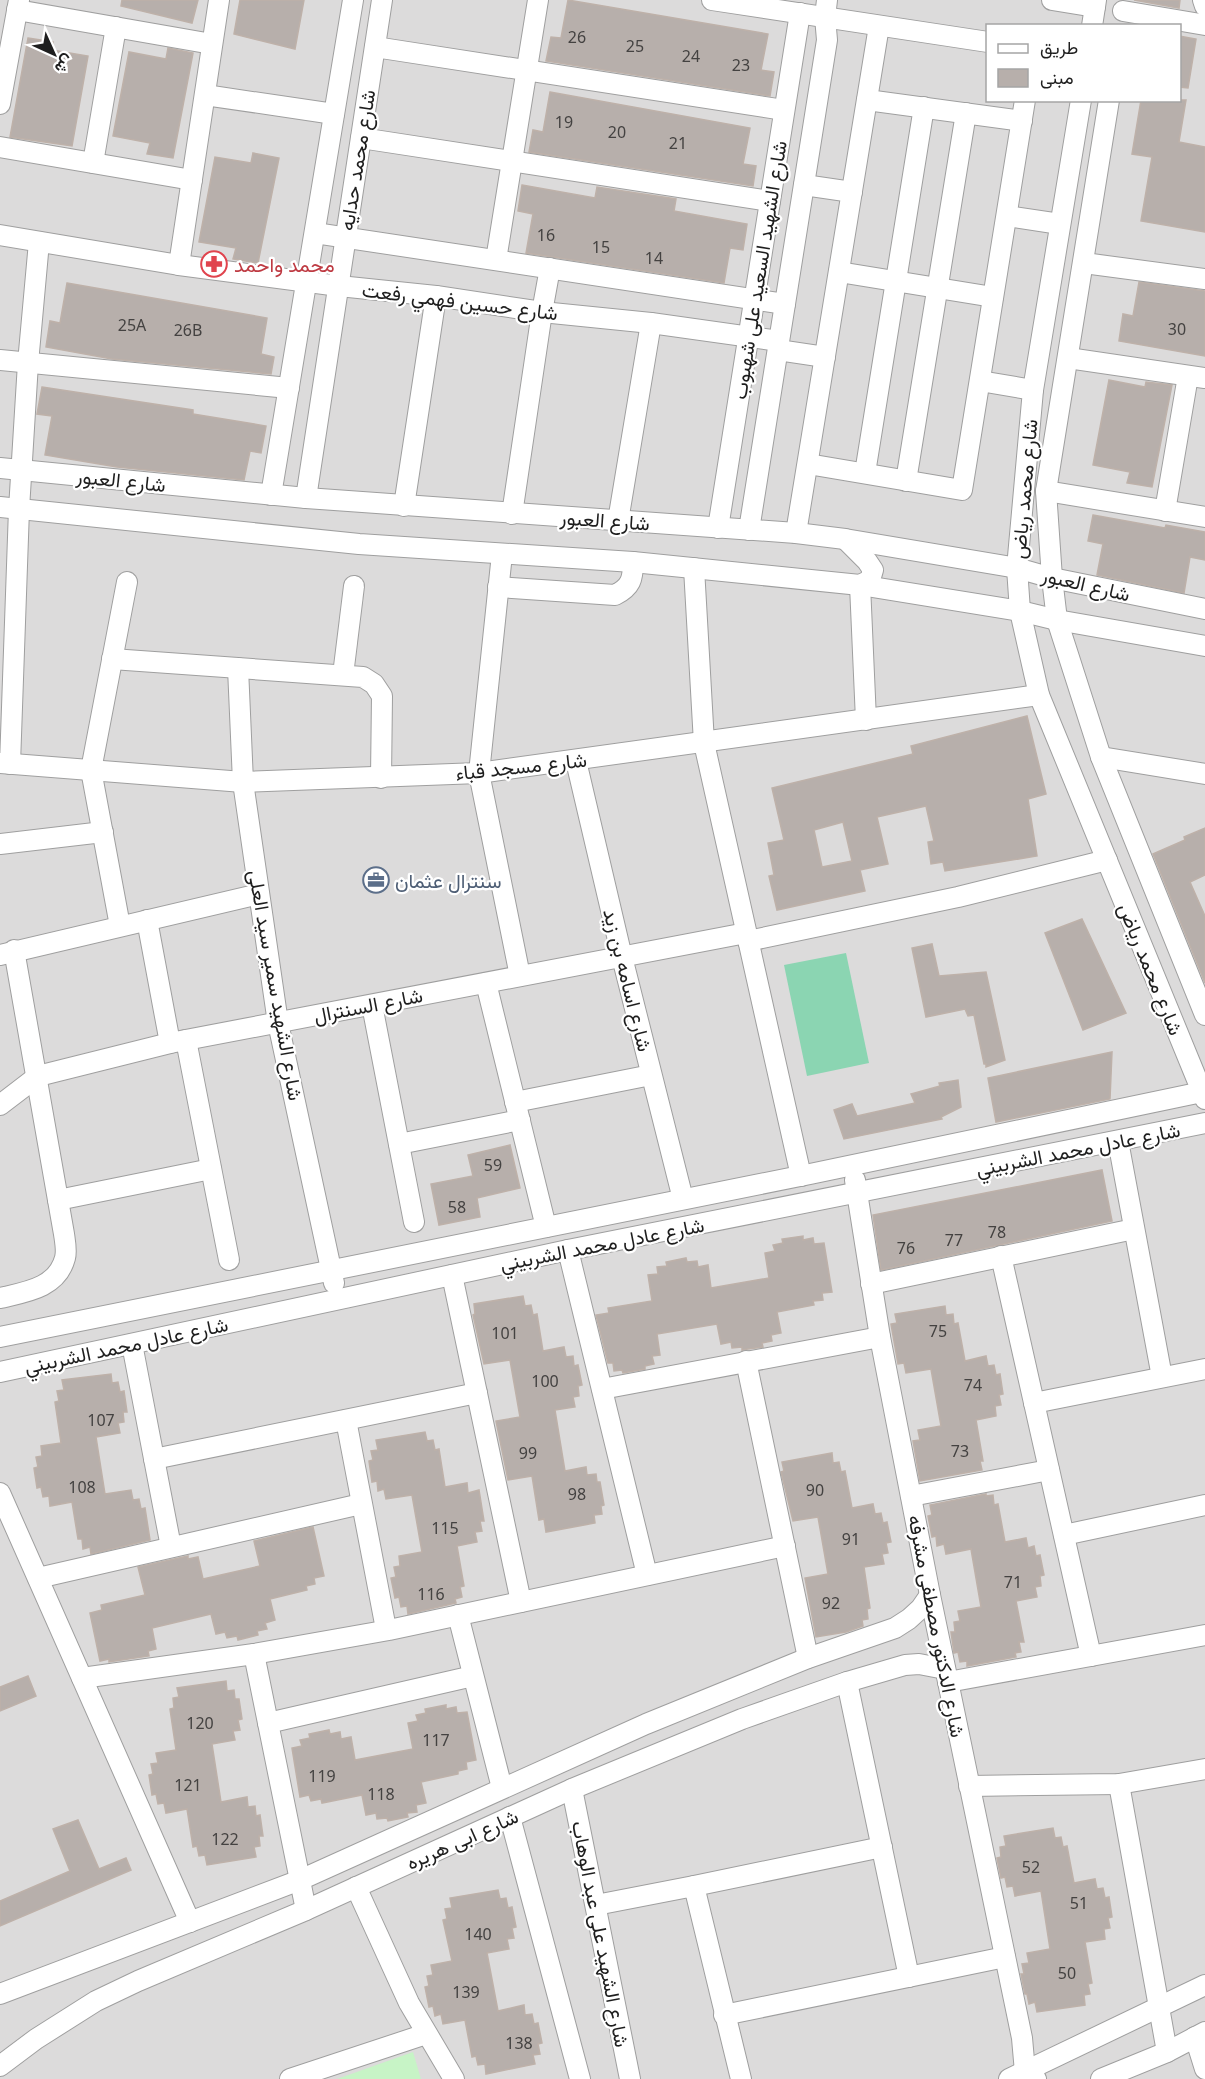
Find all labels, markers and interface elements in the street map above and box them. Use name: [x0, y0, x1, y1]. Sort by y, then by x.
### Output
north arrow: [24, 24, 84, 84]
legend: [986, 24, 1181, 102]
house number: 26: [568, 26, 586, 48]
house number: 25: [626, 35, 644, 57]
text: طريق: [1040, 35, 1078, 59]
house number: 24: [682, 45, 700, 67]
text: ش: [50, 50, 79, 79]
house number: 23: [732, 54, 750, 76]
text: مبنى: [1040, 65, 1074, 89]
street label: شارع محمد حدايه: [333, 88, 382, 233]
house number: 19: [555, 111, 573, 133]
house number: 20: [608, 121, 626, 143]
house number: 21: [669, 132, 687, 154]
street label: شارع الشهيد السعيد على شهبوب: [725, 139, 794, 401]
house number: 16: [537, 224, 555, 246]
house number: 15: [592, 236, 610, 258]
house number: 14: [645, 247, 663, 269]
pharmacy icon: محمد واحمد: [199, 249, 229, 279]
place label: محمد واحمد: [234, 251, 335, 278]
street label: شارع حسين فهمي رفعت: [360, 276, 559, 330]
house number: 25A: [118, 314, 147, 336]
house number: 30: [1168, 318, 1186, 340]
house number: 26B: [174, 319, 202, 341]
street label: شارع محمد رياض: [1004, 418, 1045, 560]
street label: شارع العبور: [74, 462, 167, 499]
street label: شارع العبور: [558, 503, 651, 538]
street label: شارع العبور: [1038, 561, 1133, 608]
street label: شارع مسجد قباء: [454, 746, 588, 787]
office icon: سنترال عثمان: [361, 865, 391, 895]
street label: شارع الشهيد سمير سيد العلى: [241, 867, 310, 1103]
place label: سنترال عثمان: [395, 867, 502, 894]
street label: شارع محمد رياض: [1111, 899, 1190, 1039]
street label: شارع اسامه بن زيد: [596, 906, 659, 1055]
street label: شارع السنترال: [311, 981, 425, 1030]
street label: شارع عادل محمد الشربيني: [974, 1116, 1183, 1186]
house number: 59: [484, 1154, 502, 1176]
house number: 58: [448, 1196, 466, 1218]
street label: شارع عادل محمد الشربيني: [498, 1211, 707, 1281]
house number: 78: [988, 1221, 1006, 1243]
house number: 77: [945, 1229, 963, 1251]
house number: 76: [897, 1237, 915, 1259]
street label: شارع عادل محمد الشربيني: [22, 1310, 231, 1384]
house number: 75: [929, 1320, 947, 1342]
house number: 101: [491, 1322, 519, 1344]
house number: 100: [531, 1370, 559, 1392]
house number: 74: [964, 1374, 982, 1396]
house number: 107: [87, 1409, 115, 1431]
house number: 73: [951, 1440, 969, 1462]
house number: 99: [519, 1442, 537, 1464]
house number: 108: [68, 1476, 96, 1498]
house number: 90: [806, 1479, 824, 1501]
house number: 98: [568, 1483, 586, 1505]
street label: شارع الدكتور مصطفى مشرفه: [901, 1512, 972, 1740]
house number: 115: [431, 1517, 459, 1539]
house number: 91: [842, 1528, 860, 1550]
house number: 71: [1004, 1571, 1022, 1593]
house number: 116: [417, 1583, 445, 1605]
house number: 92: [822, 1592, 840, 1614]
house number: 120: [186, 1712, 214, 1734]
house number: 117: [422, 1729, 450, 1751]
house number: 119: [308, 1765, 336, 1787]
house number: 121: [174, 1774, 202, 1796]
house number: 118: [367, 1783, 395, 1805]
street label: شارع ابى هريره: [402, 1802, 523, 1877]
street label: شارع الشهيد على عبد الوهاب: [565, 1819, 636, 2050]
house number: 122: [211, 1828, 239, 1850]
house number: 52: [1022, 1856, 1040, 1878]
house number: 51: [1070, 1892, 1088, 1914]
house number: 140: [464, 1923, 492, 1945]
house number: 50: [1058, 1962, 1076, 1984]
house number: 139: [452, 1981, 480, 2003]
house number: 138: [505, 2032, 533, 2054]

